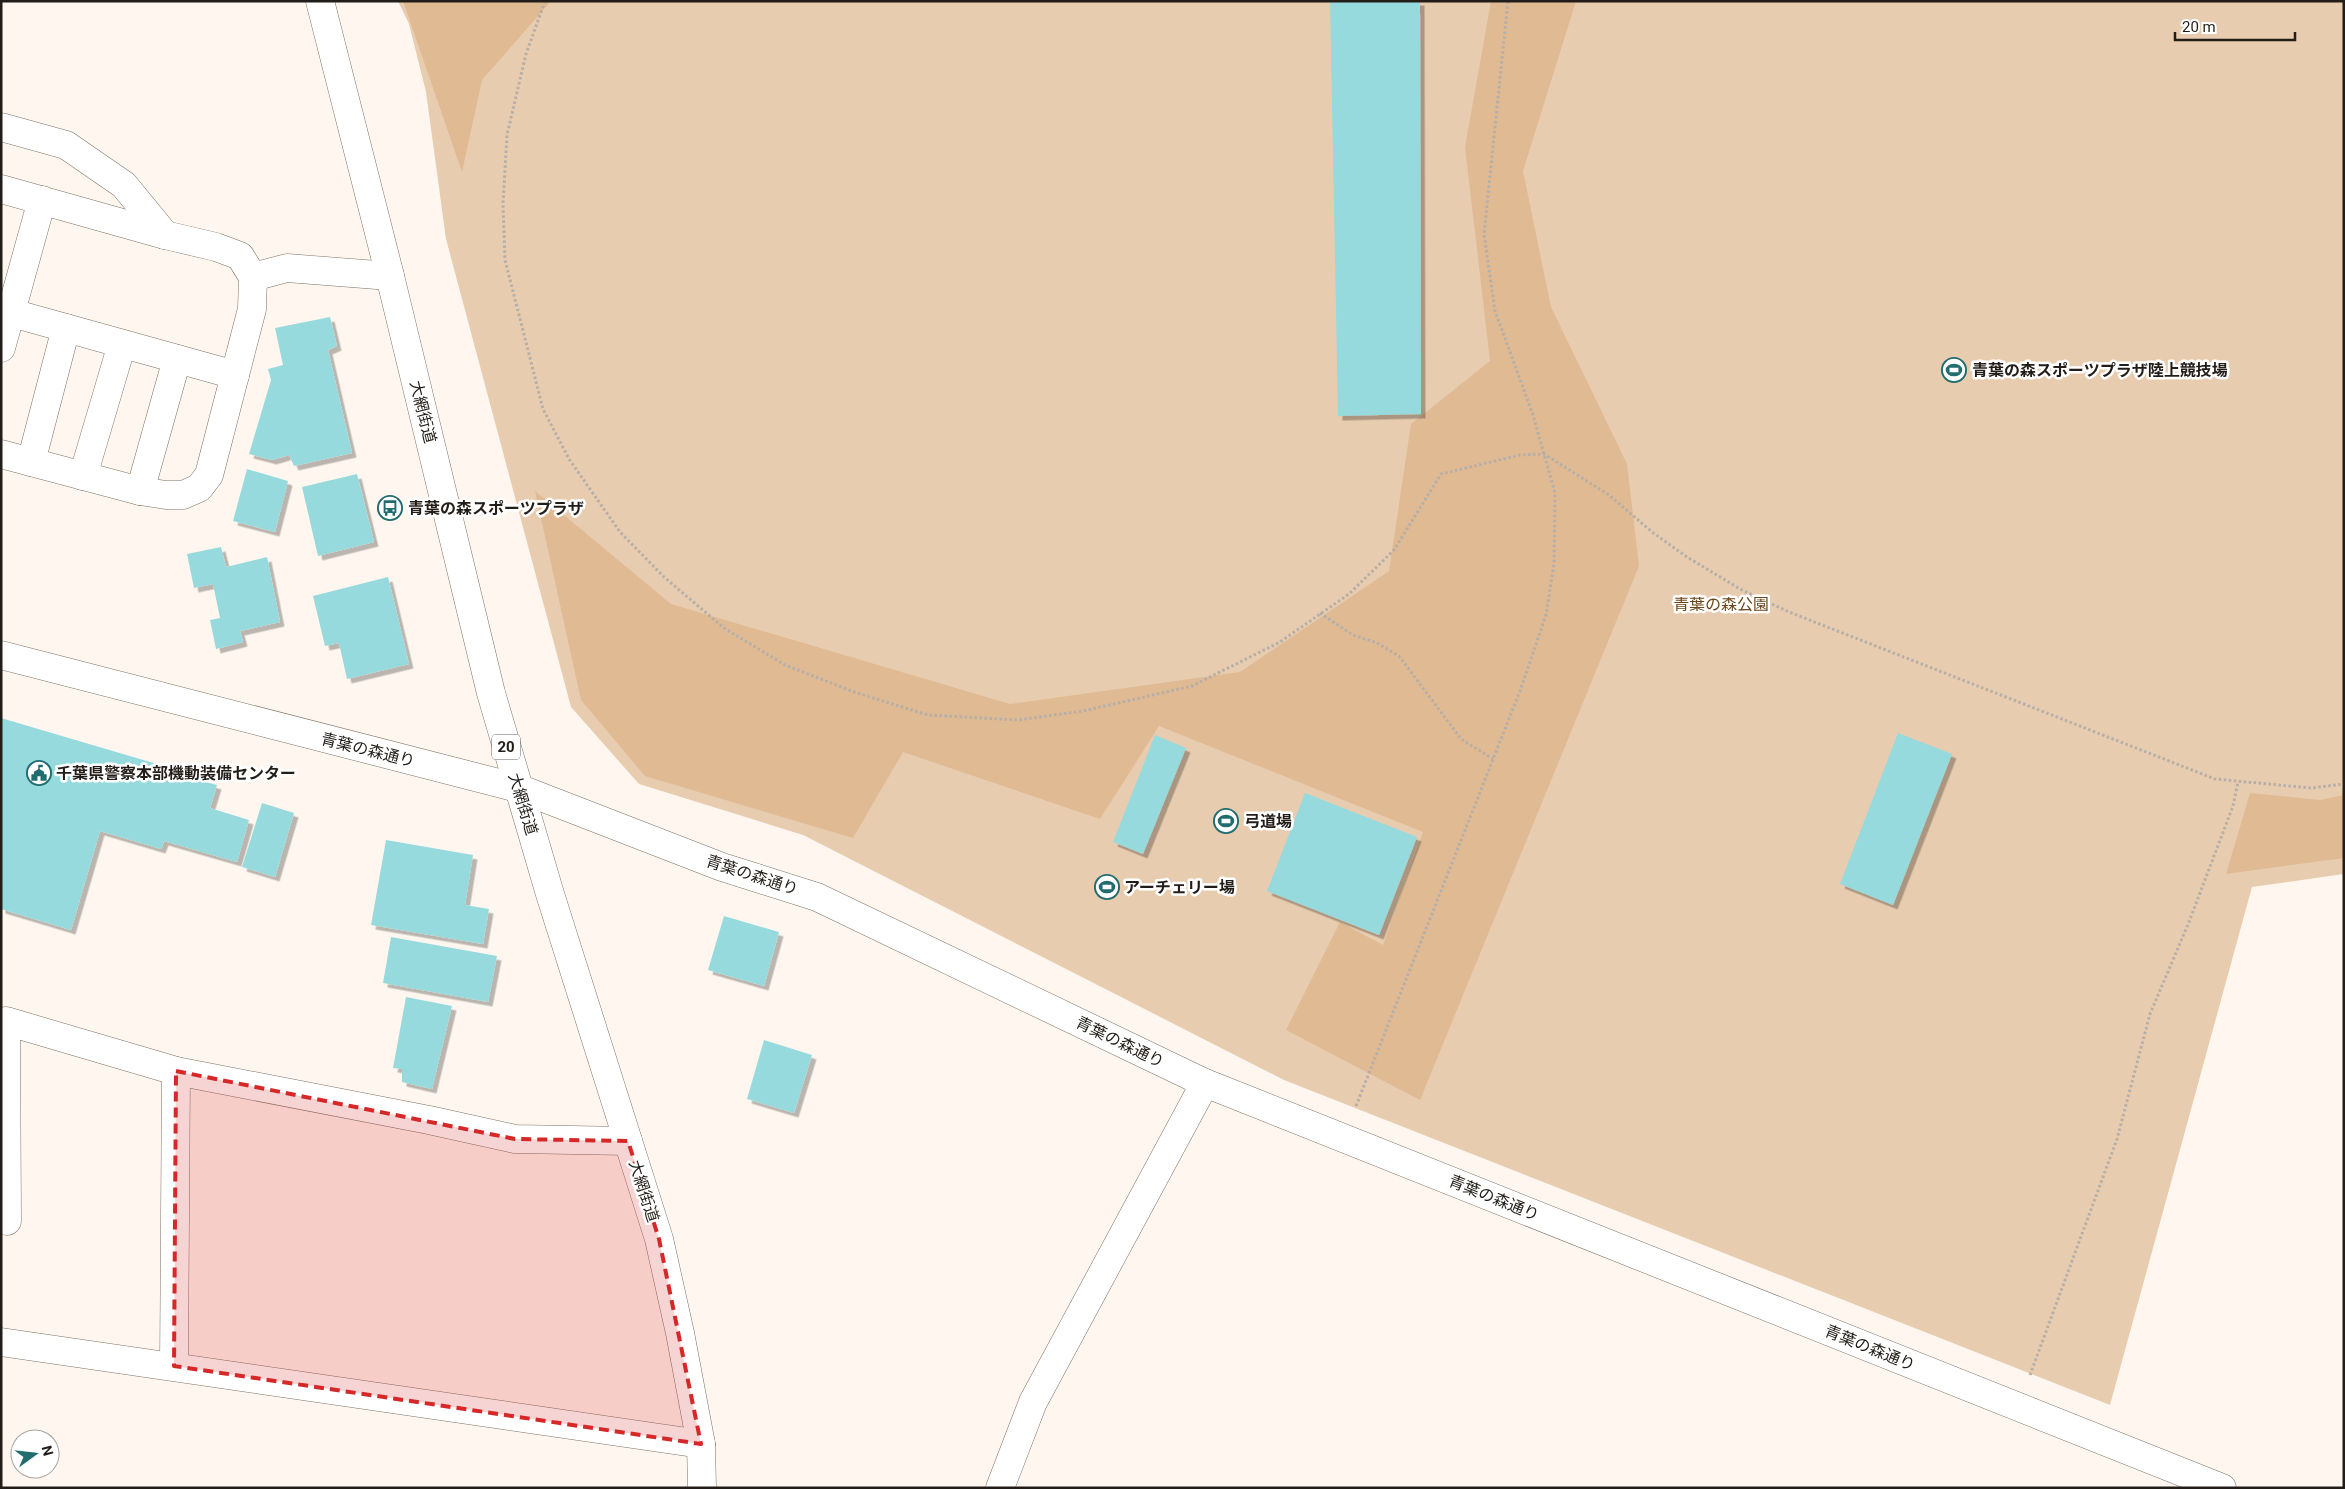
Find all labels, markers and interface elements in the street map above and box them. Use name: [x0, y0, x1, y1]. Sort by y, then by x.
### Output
scale bar: [2175, 10, 2295, 42]
text: 20 m: [2182, 18, 2216, 36]
sports icon: 青葉の森スポーツプラザ陸上競技場: [1941, 357, 1967, 383]
place label: 青葉の森スポーツプラザ陸上競技場: [1972, 361, 2228, 380]
street label: 大網街道: [406, 379, 440, 445]
bus stop icon: 青葉の森スポーツプラザ: [377, 495, 403, 521]
place label: 青葉の森スポーツプラザ: [408, 499, 584, 518]
park label: 青葉の森公園: [1673, 595, 1769, 614]
street label: 青葉の森通り: [319, 729, 417, 771]
road number: 20: [492, 734, 520, 760]
public building icon: 千葉県警察本部機動装備センター: [26, 760, 52, 786]
place label: 千葉県警察本部機動装備センター: [56, 764, 296, 783]
street label: 大網街道: [505, 771, 541, 837]
sports icon: 弓道場: [1213, 808, 1239, 834]
place label: 弓道場: [1244, 812, 1292, 831]
street label: 青葉の森通り: [703, 851, 801, 899]
sports icon: アーチェリー場: [1094, 874, 1120, 900]
place label: アーチェリー場: [1124, 878, 1235, 897]
street label: 青葉の森通り: [1073, 1012, 1167, 1072]
street label: 大網街道: [625, 1158, 663, 1224]
street label: 青葉の森通り: [1446, 1171, 1542, 1225]
street label: 青葉の森通り: [1822, 1321, 1918, 1375]
north arrow: [10, 1429, 60, 1479]
text: N: [39, 1444, 57, 1457]

